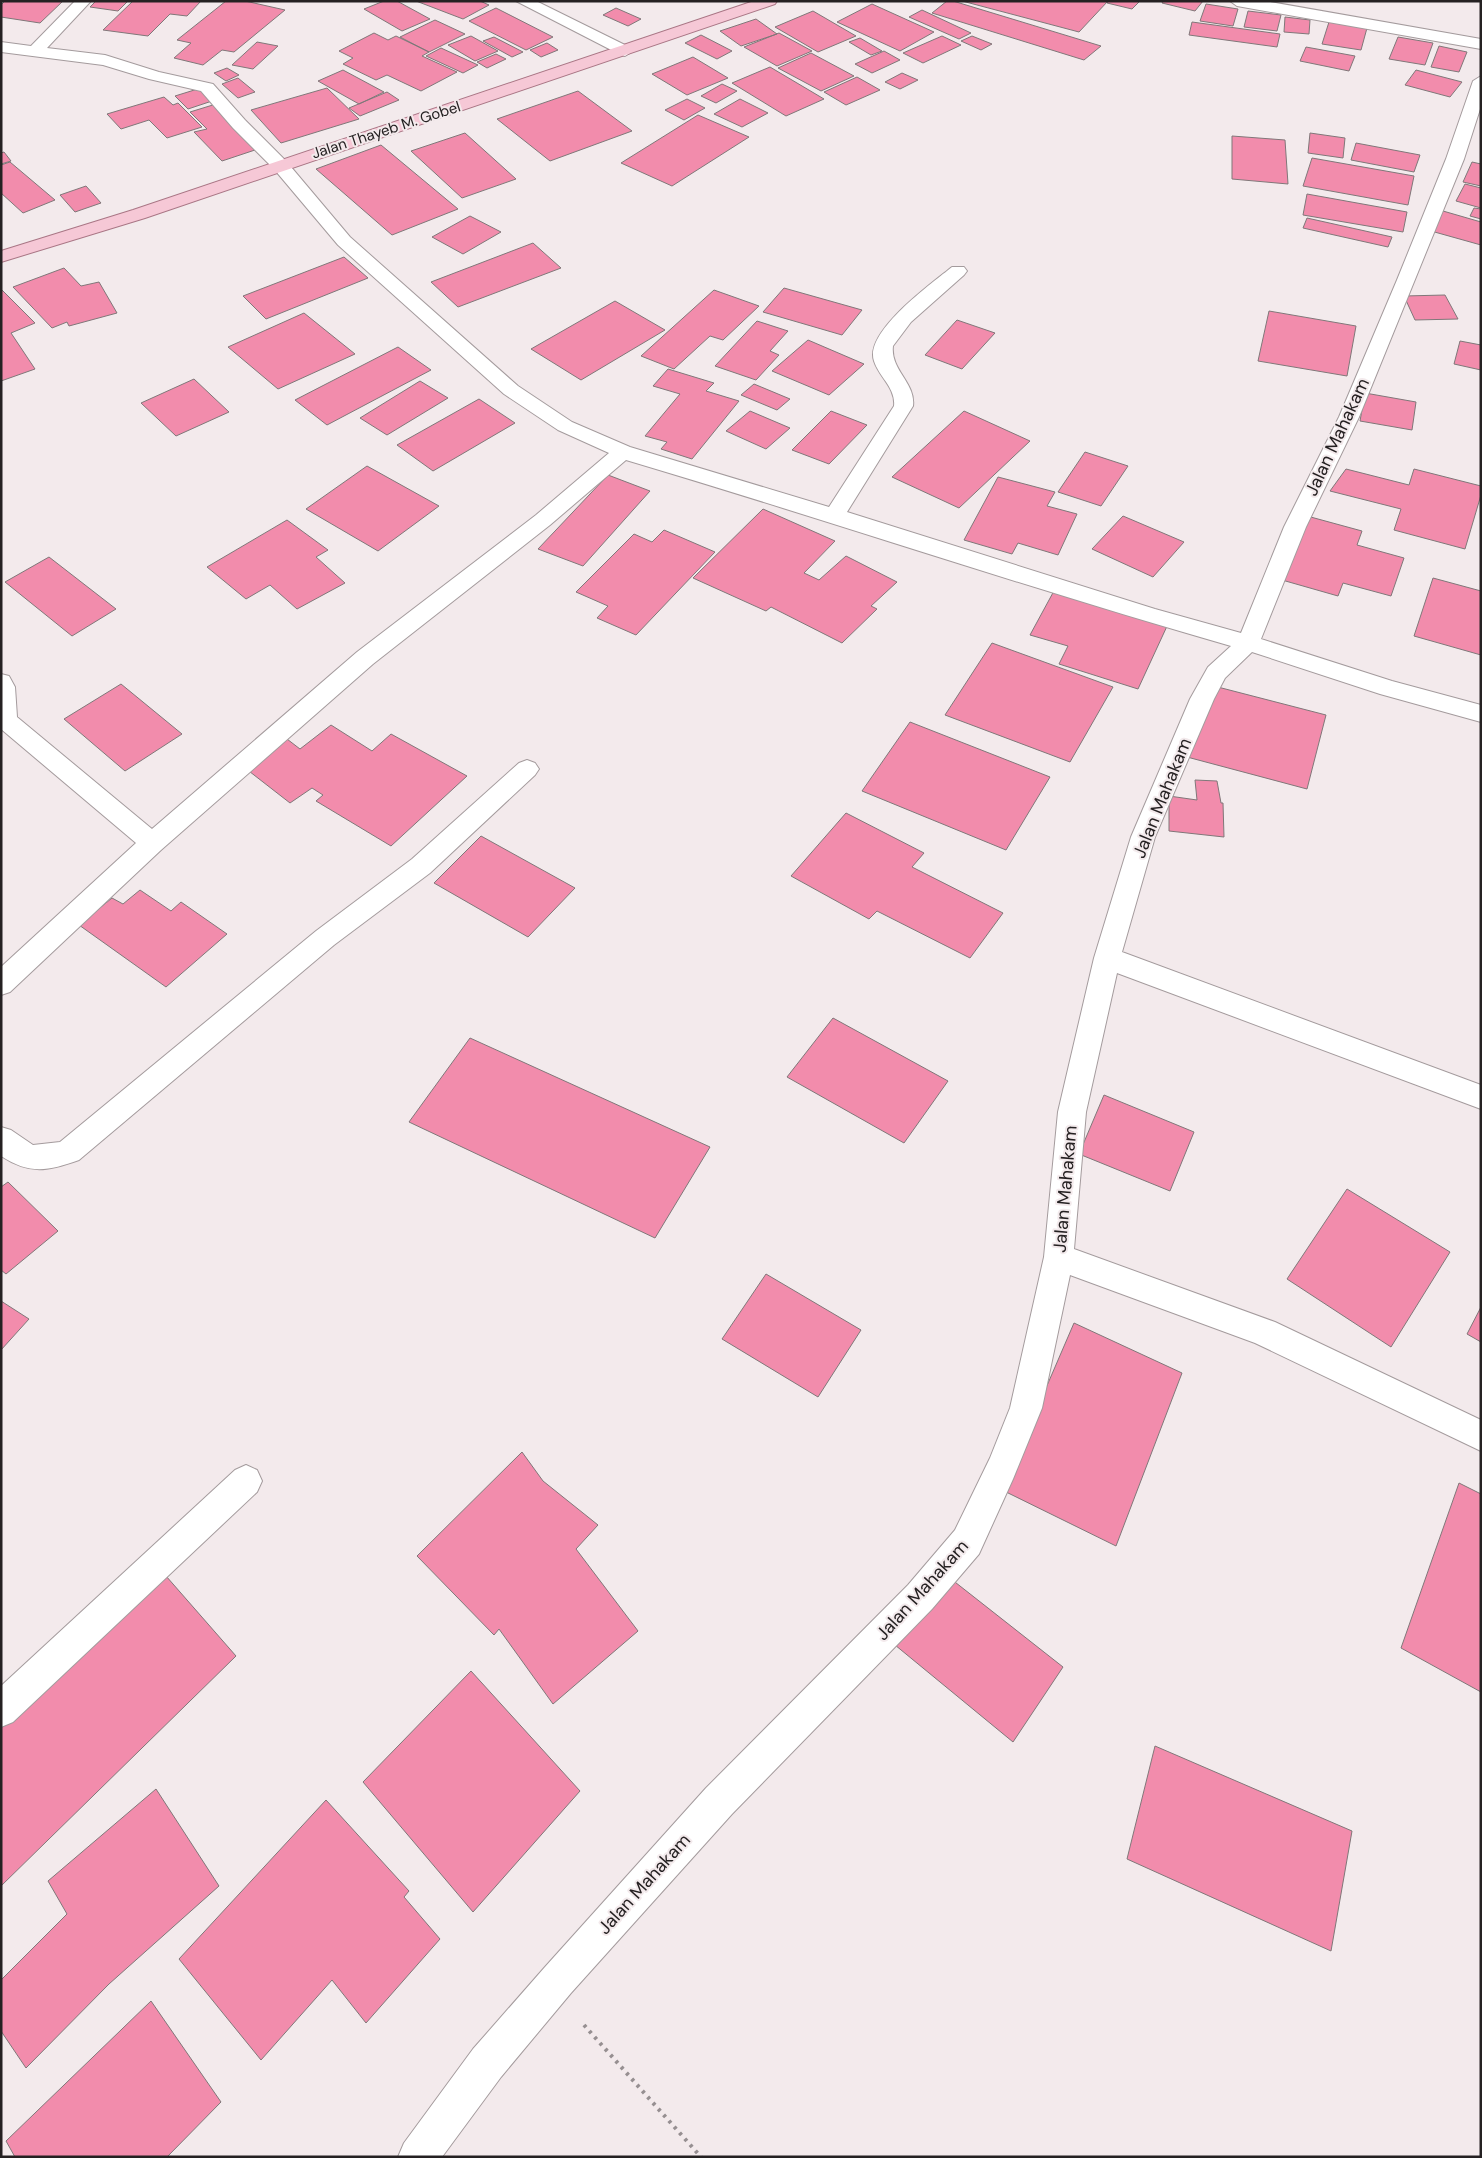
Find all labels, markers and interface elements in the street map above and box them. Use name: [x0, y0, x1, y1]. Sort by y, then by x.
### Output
street label: Jalan Thayeb M. Gobel: [309, 96, 463, 164]
street label: Jalan Mahakam: [1299, 374, 1375, 500]
street label: Jalan Mahakam: [1127, 734, 1197, 862]
street label: Jalan Mahakam: [1047, 1124, 1083, 1254]
street label: Jalan Mahakam: [870, 1535, 974, 1645]
street label: Jalan Mahakam: [592, 1829, 696, 1939]

